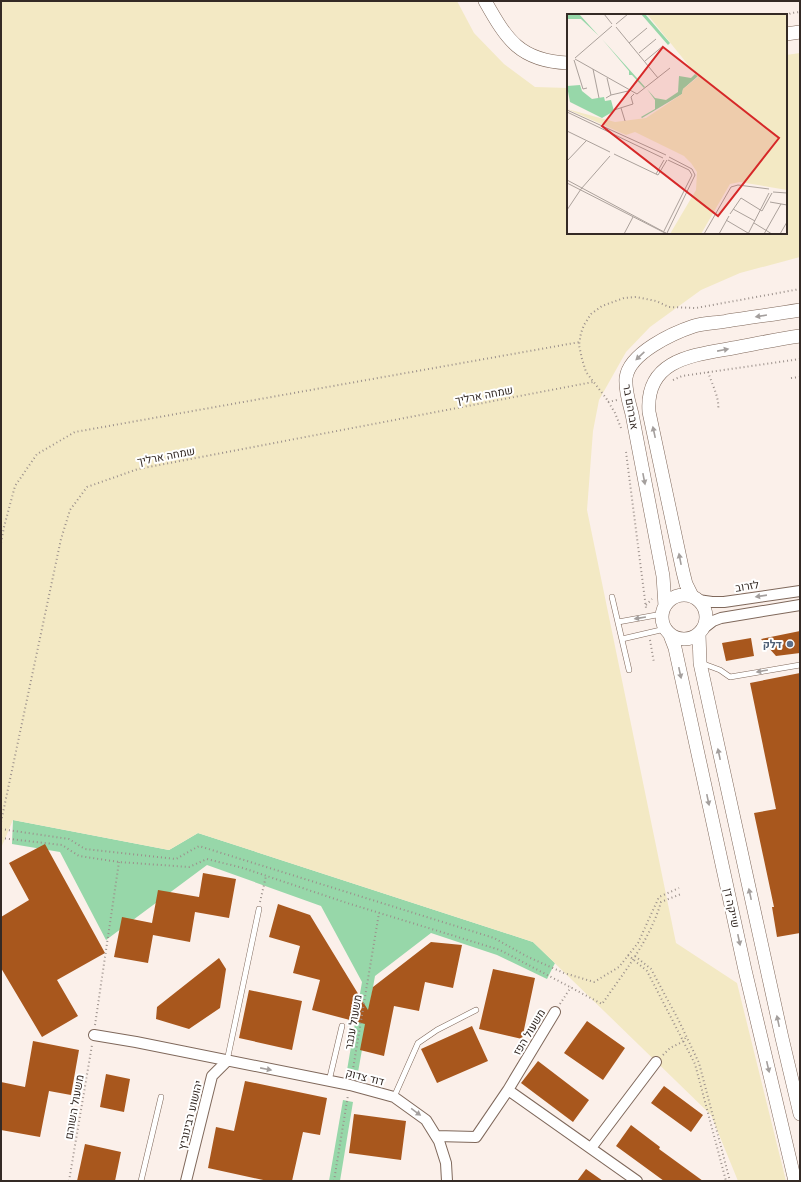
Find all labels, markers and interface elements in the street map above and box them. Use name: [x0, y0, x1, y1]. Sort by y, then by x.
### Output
inset map: [567, 14, 787, 234]
one-way arrow: [755, 313, 768, 319]
one-way arrow: [717, 346, 729, 352]
one-way arrow: [635, 351, 646, 360]
street label: שמחה ארליך: [454, 382, 514, 408]
street label: אברהם בר: [619, 383, 643, 431]
one-way arrow: [650, 425, 656, 438]
street label: שמחה ארליך: [136, 443, 196, 469]
one-way arrow: [642, 473, 648, 485]
one-way arrow: [677, 553, 683, 565]
street label: לזרוב: [734, 576, 760, 596]
one-way arrow: [755, 594, 767, 600]
one-way arrow: [634, 616, 646, 622]
place label: דלק: [763, 636, 782, 652]
marker: דלק: [785, 639, 795, 649]
one-way arrow: [678, 666, 684, 679]
one-way arrow: [755, 668, 768, 674]
one-way arrow: [716, 748, 722, 760]
one-way arrow: [705, 793, 711, 806]
street label: שייקה דן: [720, 887, 744, 929]
one-way arrow: [747, 888, 753, 901]
one-way arrow: [736, 934, 742, 946]
street label: משעול ענבר: [340, 993, 366, 1051]
street label: משעול הפז: [509, 1006, 549, 1058]
one-way arrow: [775, 1015, 781, 1028]
one-way arrow: [766, 1061, 772, 1073]
street label: דוד צדוק: [344, 1064, 386, 1090]
one-way arrow: [259, 1066, 272, 1072]
street label: משעול השוהם: [60, 1073, 88, 1141]
street label: יהושוע רבינוביץ: [174, 1079, 206, 1151]
one-way arrow: [410, 1108, 421, 1116]

